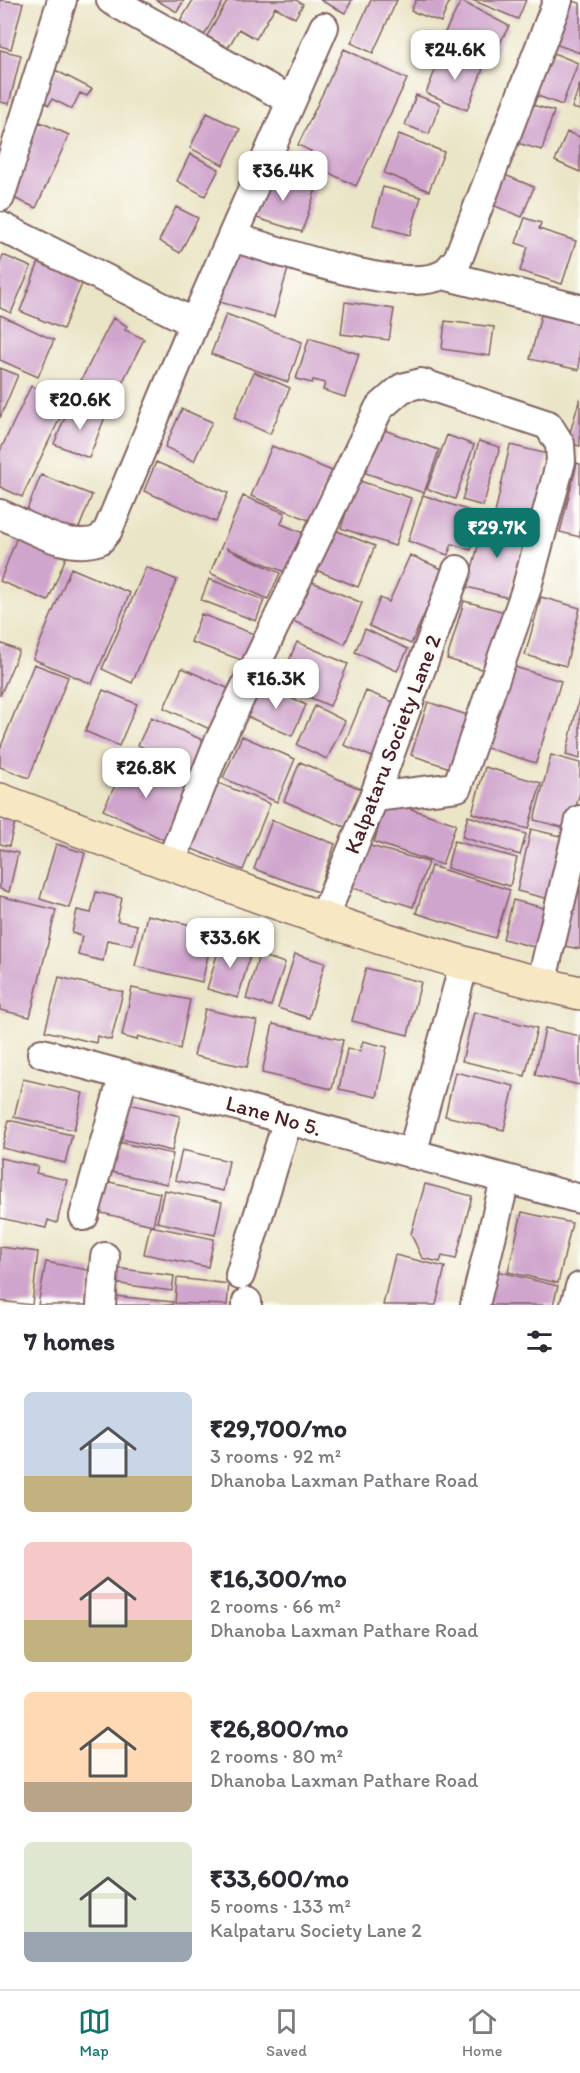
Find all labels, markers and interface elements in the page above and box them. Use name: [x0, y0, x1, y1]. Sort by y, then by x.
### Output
pin: ₹24.6K: [406, 30, 504, 81]
text: ₹24.6K: [425, 37, 485, 61]
pin: ₹36.4K: [234, 151, 332, 202]
text: ₹36.4K: [253, 158, 313, 182]
pin: ₹20.6K: [31, 380, 129, 431]
text: ₹20.6K: [50, 387, 110, 411]
pin: ₹29.7K: [448, 508, 546, 559]
text: ₹29.7K: [468, 515, 526, 539]
street label: Kalpataru Society Lane 2: [338, 630, 447, 858]
pin: ₹16.3K: [227, 659, 325, 710]
text: ₹16.3K: [247, 666, 305, 690]
pin: ₹26.8K: [97, 748, 195, 799]
text: ₹26.8K: [116, 755, 176, 779]
pin: ₹33.6K: [181, 918, 279, 969]
text: ₹33.6K: [200, 925, 260, 949]
street label: Lane No 5.: [223, 1089, 325, 1142]
text: 7 homes: [24, 1325, 115, 1357]
icon: filters: [523, 1325, 556, 1358]
text: ₹29,700/mo: [210, 1412, 347, 1444]
icon: home: [72, 1416, 144, 1488]
text: 3 rooms · 92 m²: [210, 1444, 341, 1468]
text: Dhanoba Laxman Pathare Road: [210, 1468, 478, 1492]
text: ₹16,300/mo: [210, 1562, 347, 1594]
icon: home: [72, 1566, 144, 1638]
text: 2 rooms · 66 m²: [210, 1594, 341, 1618]
text: Dhanoba Laxman Pathare Road: [210, 1618, 478, 1642]
text: ₹26,800/mo: [210, 1712, 349, 1744]
icon: home: [72, 1716, 144, 1788]
text: 2 rooms · 80 m²: [210, 1744, 343, 1768]
text: Dhanoba Laxman Pathare Road: [210, 1768, 478, 1792]
text: ₹33,600/mo: [210, 1862, 349, 1894]
icon: home: [72, 1866, 144, 1938]
text: 5 rooms · 133 m²: [210, 1894, 351, 1918]
text: Kalpataru Society Lane 2: [210, 1918, 422, 1942]
tab: Map: [78, 2005, 111, 2060]
tab: Saved: [266, 2005, 307, 2060]
tab: Home: [462, 2005, 502, 2060]

